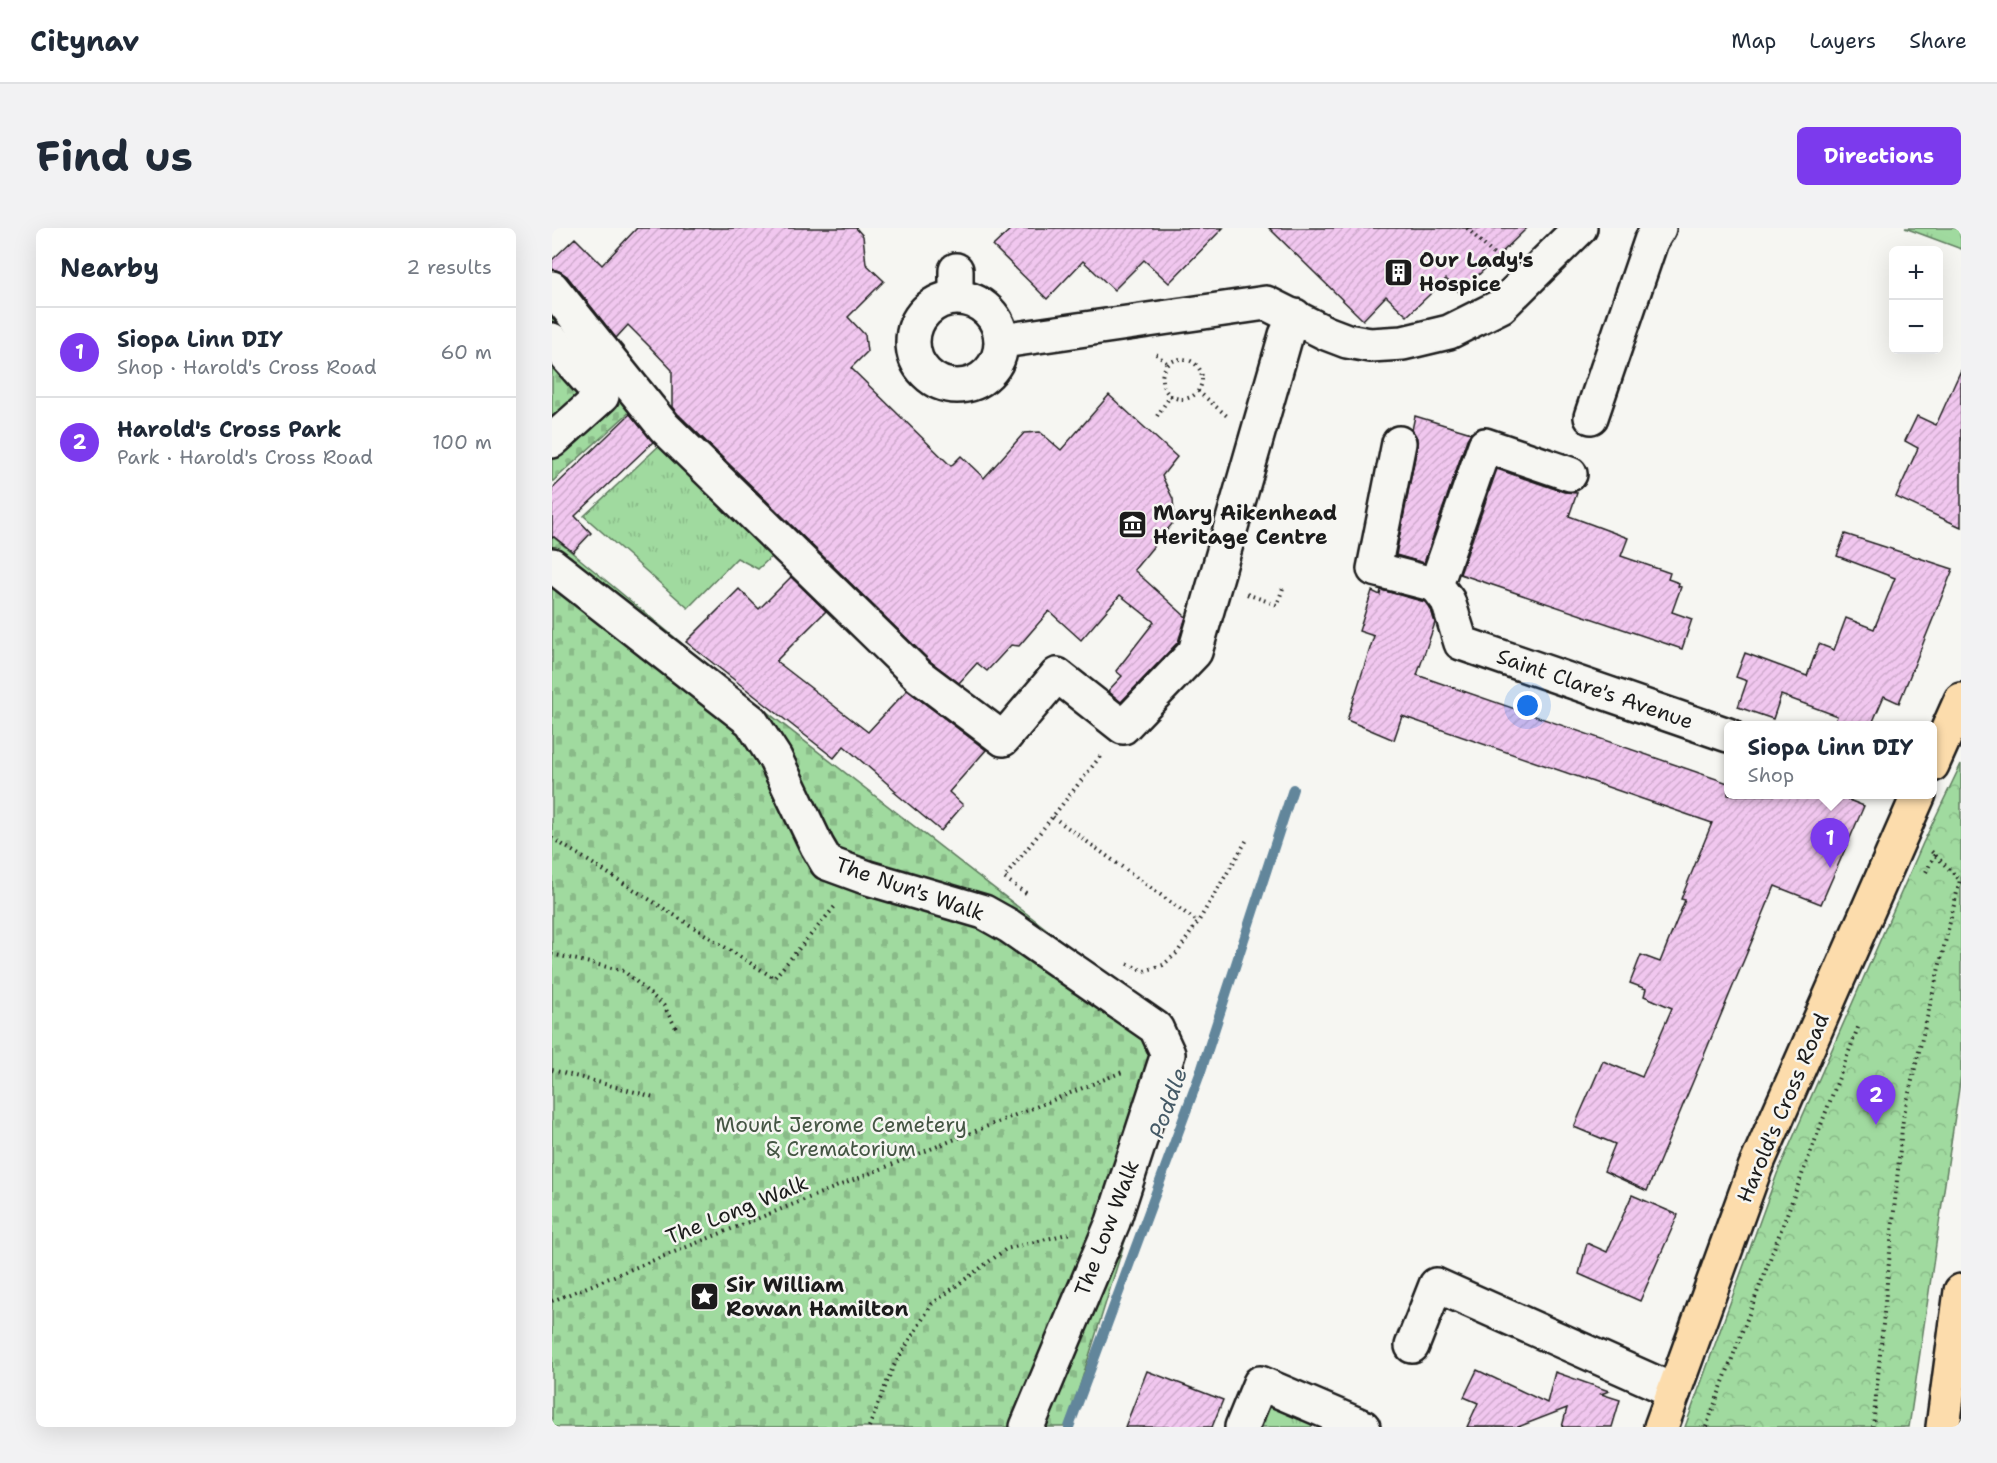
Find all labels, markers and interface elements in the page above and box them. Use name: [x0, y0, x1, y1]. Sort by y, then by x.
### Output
text: Citynav: [30, 22, 139, 60]
text: Map: [1731, 27, 1776, 55]
text: Layers: [1809, 27, 1876, 55]
text: Share: [1909, 27, 1967, 55]
button: Directions: [1797, 127, 1961, 185]
text: Find us: [36, 128, 193, 184]
place label: Our Lady's Hospice: [1419, 246, 1534, 298]
map controls: [1889, 246, 1943, 354]
button: +: [1889, 246, 1943, 300]
text: Nearby: [60, 250, 159, 285]
text: 2 results: [406, 254, 492, 280]
building icon: Our Lady's Hospice: [1382, 256, 1414, 288]
button: −: [1889, 300, 1943, 354]
text: Siopa Linn DIY: [117, 325, 283, 354]
text: 1: [75, 339, 84, 365]
text: 60 m: [440, 339, 492, 365]
text: Shop · Harold's Cross Road: [117, 354, 377, 380]
text: Harold's Cross Park: [117, 415, 342, 444]
text: 2: [73, 429, 87, 455]
text: 100 m: [432, 429, 492, 455]
text: Park · Harold's Cross Road: [117, 444, 373, 470]
place label: Mary Aikenhead Heritage Centre: [1153, 499, 1337, 551]
museum icon: Mary Aikenhead Heritage Centre: [1116, 509, 1148, 541]
street label: Saint Clare's Avenue: [1493, 642, 1697, 736]
your location: [1513, 691, 1542, 720]
popup: [1724, 721, 1937, 799]
text: Siopa Linn DIY: [1748, 733, 1913, 762]
text: Shop: [1748, 762, 1794, 788]
pin: 1: [1810, 818, 1850, 868]
street label: The Nun's Walk: [832, 850, 988, 928]
street label: Harold's Cross Road: [1730, 1009, 1836, 1207]
water label: Poddle: [1142, 1064, 1194, 1142]
pin: 2: [1856, 1076, 1896, 1125]
park label: Mount Jerome Cemetery & Crematorium: [715, 1111, 967, 1163]
street label: The Low Walk: [1068, 1156, 1146, 1300]
street label: The Long Walk: [662, 1169, 812, 1251]
place label: Sir William Rowan Hamilton: [726, 1271, 908, 1323]
place icon: Sir William Rowan Hamilton: [689, 1281, 721, 1313]

